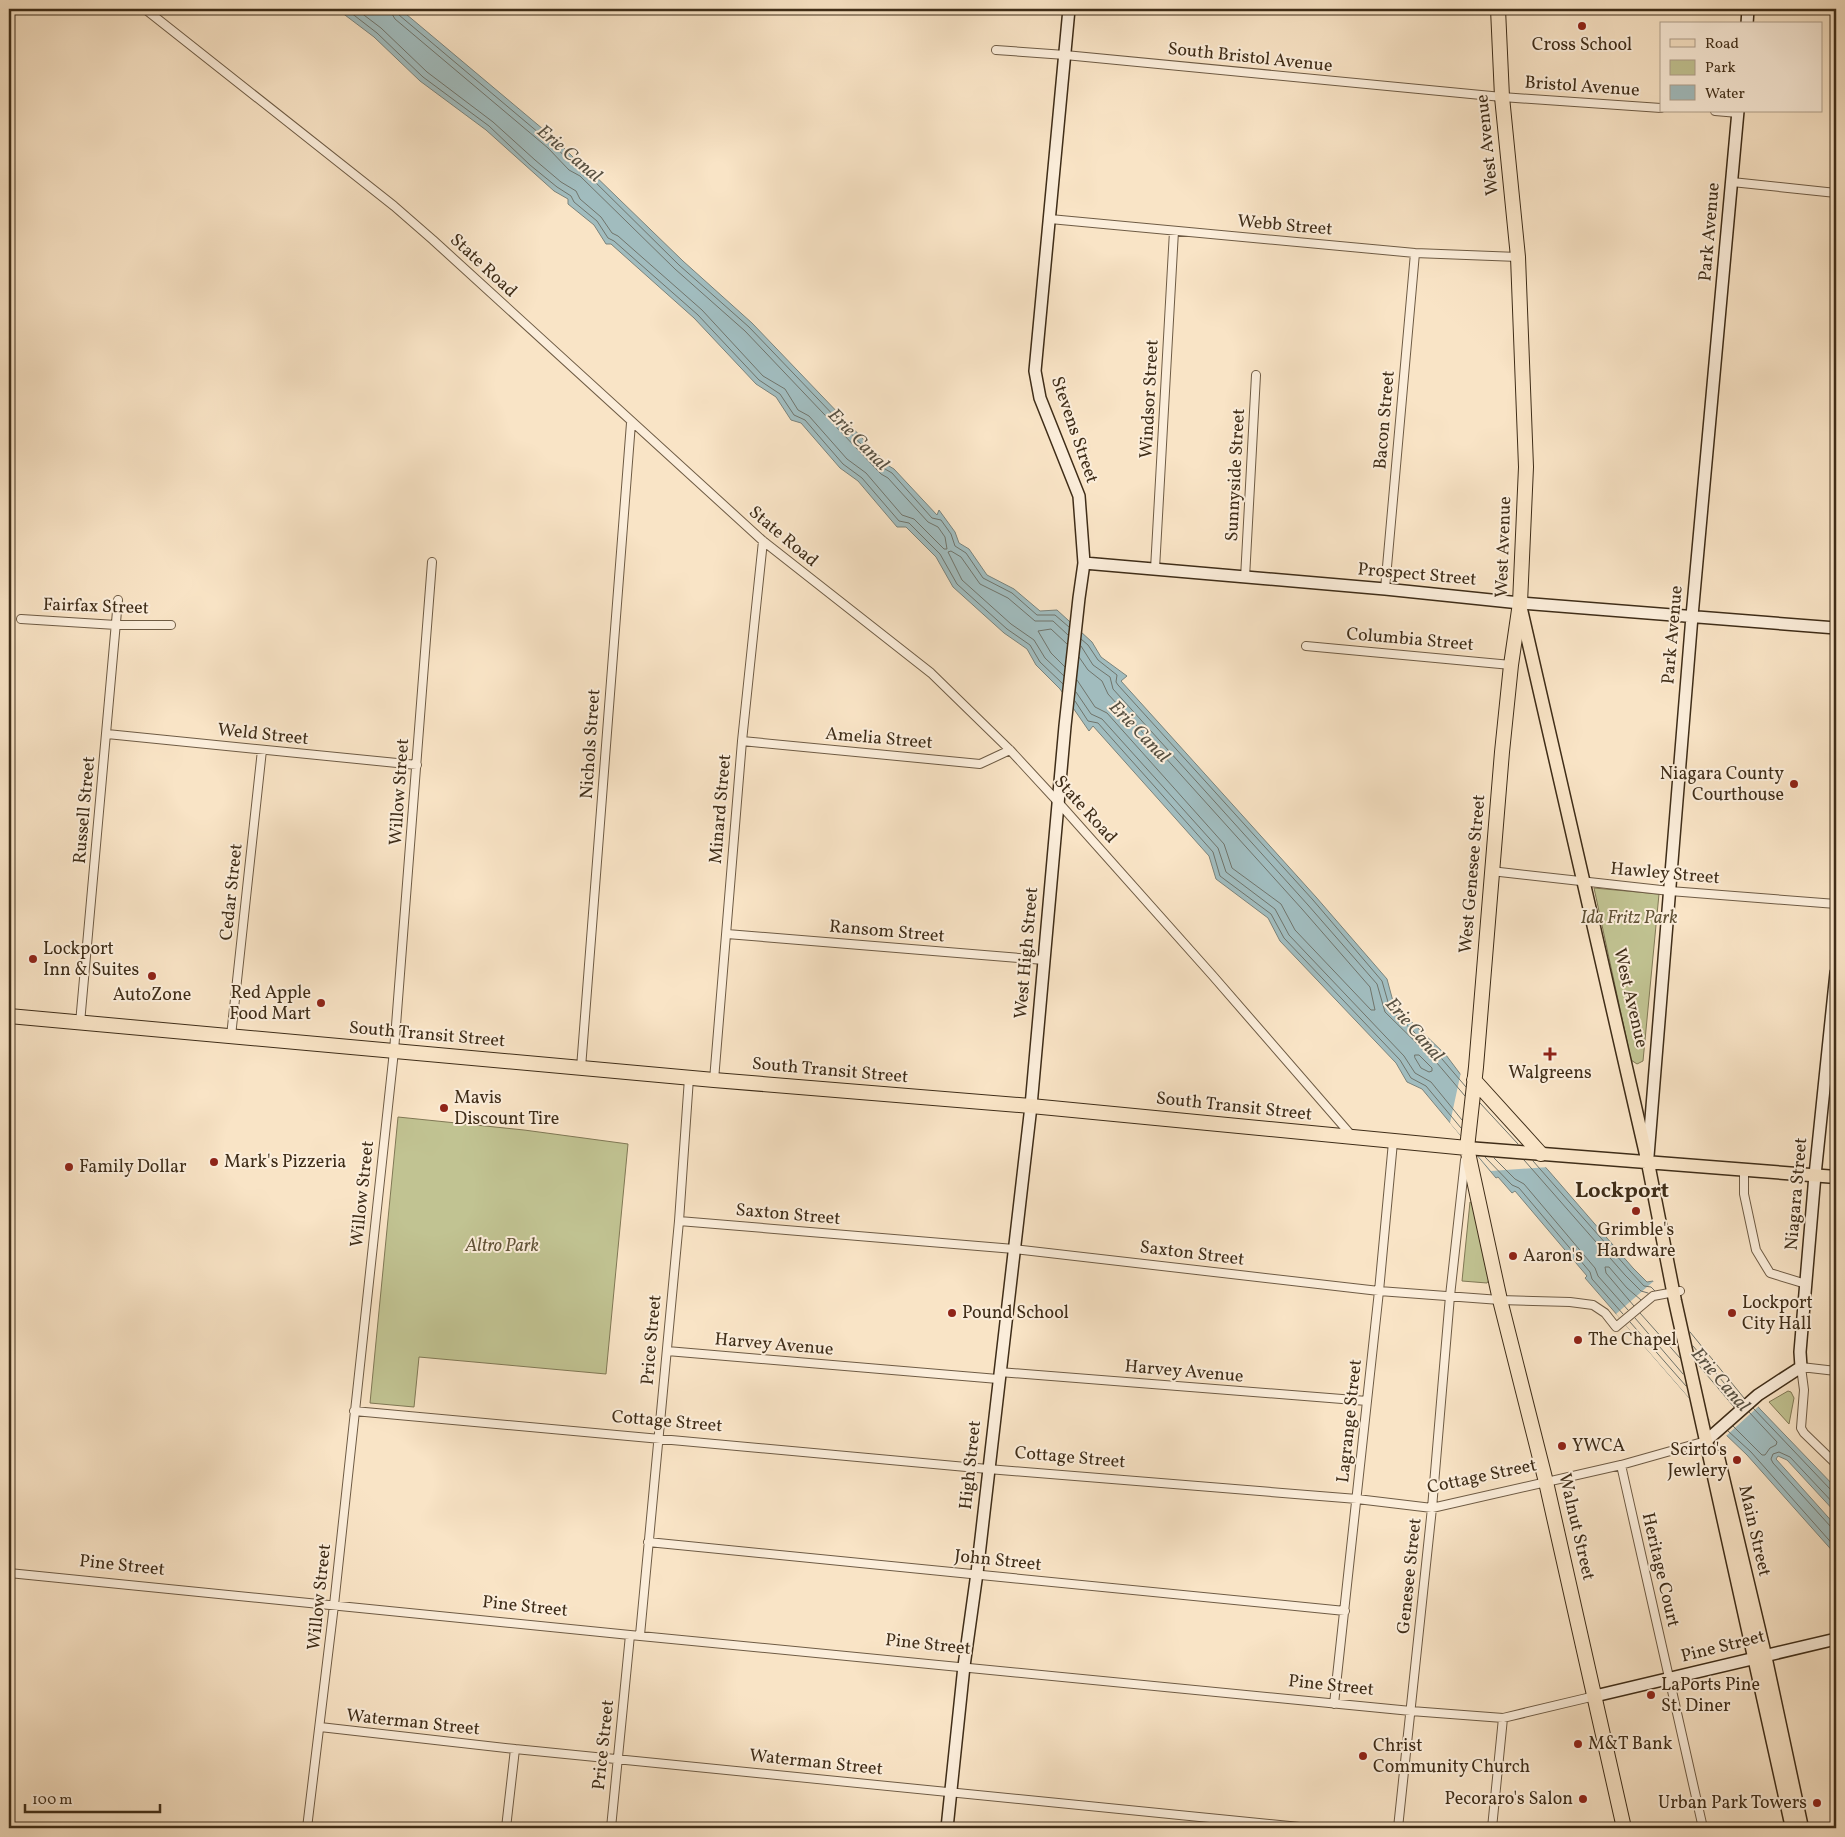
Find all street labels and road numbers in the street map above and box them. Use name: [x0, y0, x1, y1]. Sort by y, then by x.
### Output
street label: South Bristol Avenue: [1166, 37, 1334, 79]
street label: Bristol Avenue: [1524, 71, 1640, 103]
street label: West Avenue: [1470, 93, 1506, 197]
street label: Park Avenue: [1693, 181, 1727, 283]
street label: Webb Street: [1236, 209, 1334, 243]
street label: State Road: [444, 228, 522, 304]
street label: Windsor Street: [1134, 339, 1166, 459]
street label: Bacon Street: [1368, 369, 1402, 471]
street label: Stevens Street: [1044, 373, 1104, 487]
street label: Sunnyside Street: [1220, 408, 1252, 542]
street label: West Avenue: [1490, 496, 1518, 598]
street label: State Road: [743, 500, 823, 574]
street label: Prospect Street: [1356, 557, 1478, 593]
street label: Park Avenue: [1656, 584, 1690, 686]
street label: Fairfax Street: [42, 593, 150, 621]
street label: Columbia Street: [1345, 622, 1475, 658]
street label: Nichols Street: [575, 688, 607, 800]
street label: Weld Street: [216, 718, 310, 752]
street label: Amelia Street: [824, 722, 934, 756]
street label: Willow Street: [384, 738, 416, 846]
street label: Minard Street: [704, 753, 738, 865]
street label: Russell Street: [68, 755, 102, 865]
street label: State Road: [1048, 770, 1122, 850]
street label: West Genesee Street: [1454, 794, 1492, 954]
street label: Cedar Street: [214, 842, 250, 942]
street label: Hawley Street: [1609, 857, 1721, 891]
street label: West High Street: [1009, 886, 1045, 1020]
street label: Ransom Street: [828, 914, 946, 950]
street label: West Avenue: [1606, 946, 1654, 1050]
street label: South Transit Street: [348, 1016, 506, 1054]
street label: South Transit Street: [751, 1052, 909, 1090]
street label: South Transit Street: [1155, 1086, 1313, 1128]
street label: Niagara Street: [1780, 1137, 1814, 1251]
street label: Willow Street: [345, 1139, 381, 1249]
street label: Saxton Street: [734, 1198, 842, 1232]
street label: Saxton Street: [1138, 1235, 1246, 1273]
street label: Price Street: [636, 1294, 668, 1386]
street label: Harvey Avenue: [713, 1327, 835, 1363]
street label: Harvey Avenue: [1123, 1354, 1245, 1390]
street label: Lagrange Street: [1331, 1358, 1369, 1484]
street label: Cottage Street: [610, 1405, 724, 1439]
street label: High Street: [954, 1419, 988, 1511]
street label: Cottage Street: [1013, 1441, 1127, 1475]
street label: Cottage Street: [1425, 1453, 1539, 1501]
street label: Walnut Street: [1552, 1471, 1600, 1583]
street label: Main Street: [1731, 1483, 1777, 1579]
street label: Heritage Court: [1635, 1510, 1685, 1630]
street label: Genesee Street: [1391, 1517, 1429, 1635]
street label: Willow Street: [302, 1542, 338, 1652]
street label: John Street: [953, 1544, 1043, 1578]
street label: Pine Street: [78, 1549, 166, 1583]
street label: Pine Street: [481, 1590, 569, 1624]
street label: Pine Street: [1678, 1624, 1768, 1670]
street label: Pine Street: [884, 1628, 972, 1662]
street label: Pine Street: [1287, 1669, 1375, 1703]
street label: Price Street: [587, 1699, 621, 1791]
street label: Waterman Street: [345, 1704, 481, 1742]
street label: Waterman Street: [748, 1744, 884, 1782]

